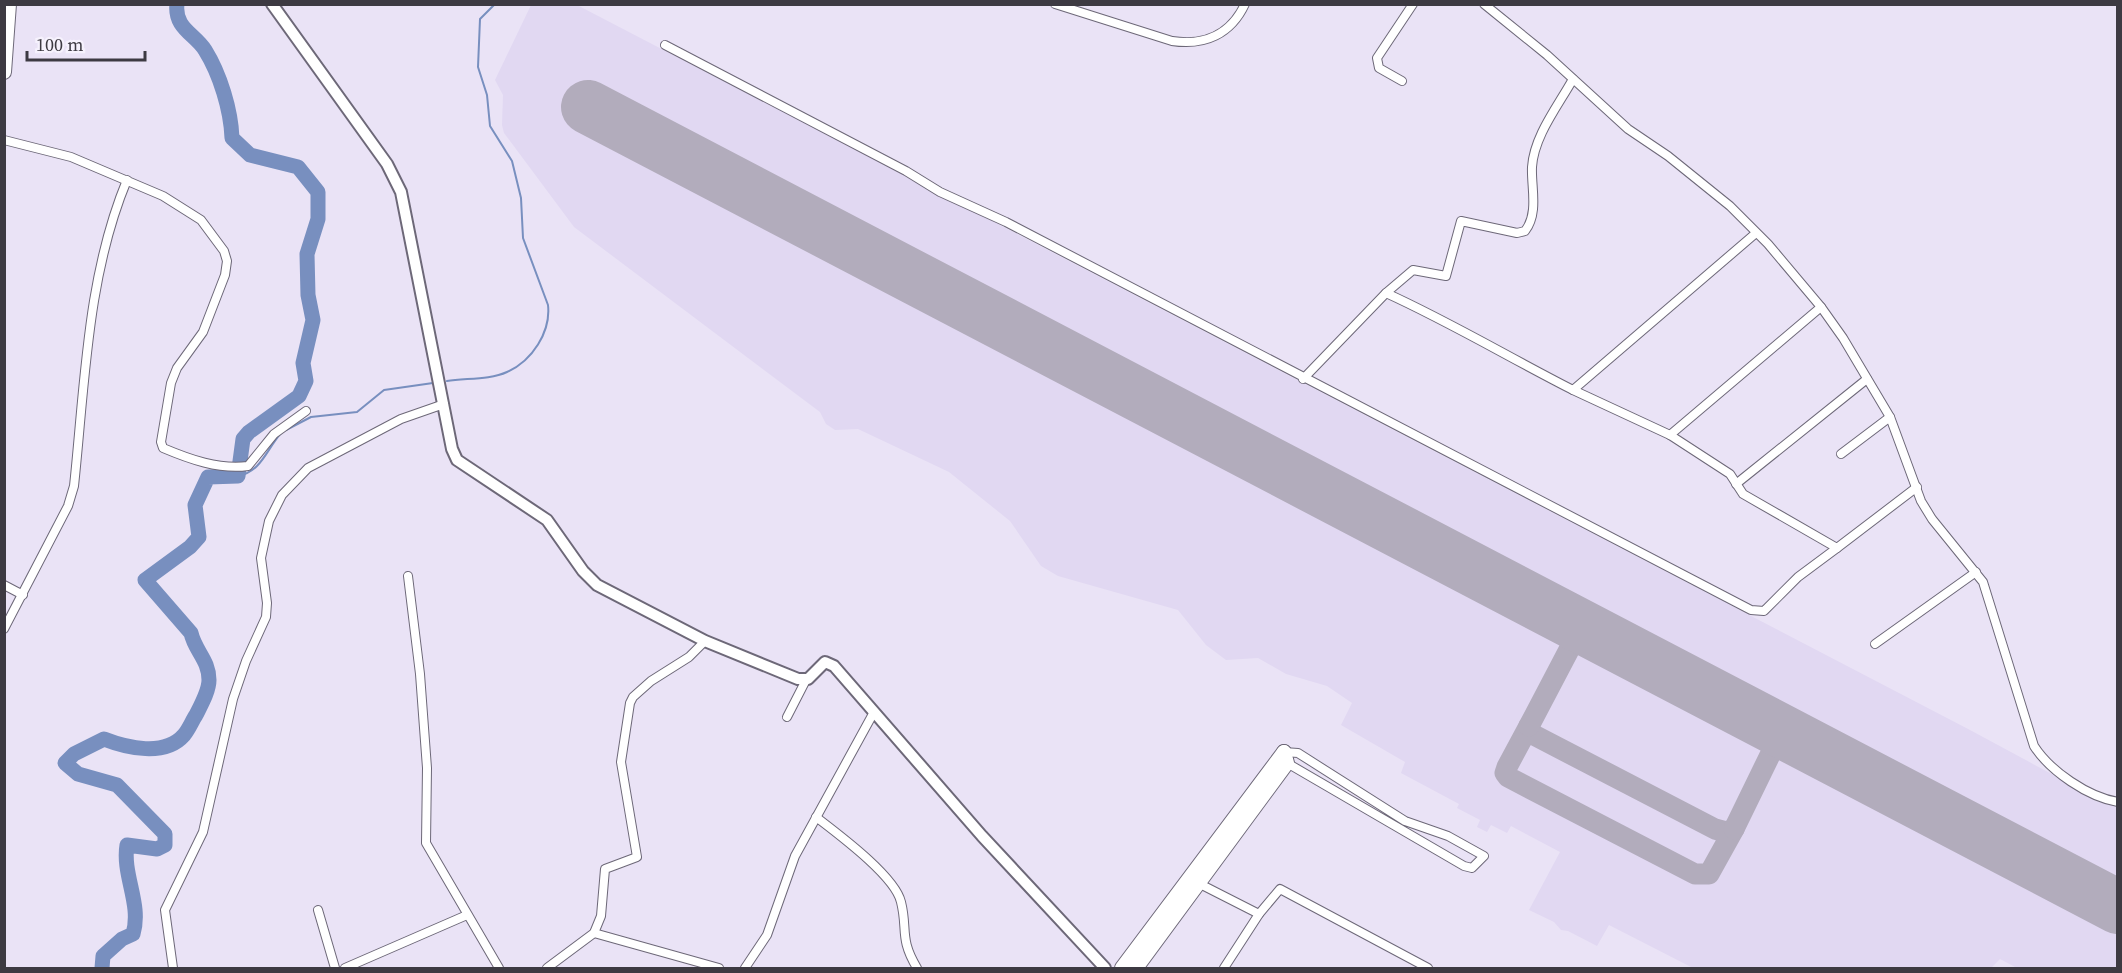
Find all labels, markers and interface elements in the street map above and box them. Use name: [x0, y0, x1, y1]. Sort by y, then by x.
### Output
scale bar: [27, 24, 146, 62]
text: 100 m: [36, 32, 83, 57]

